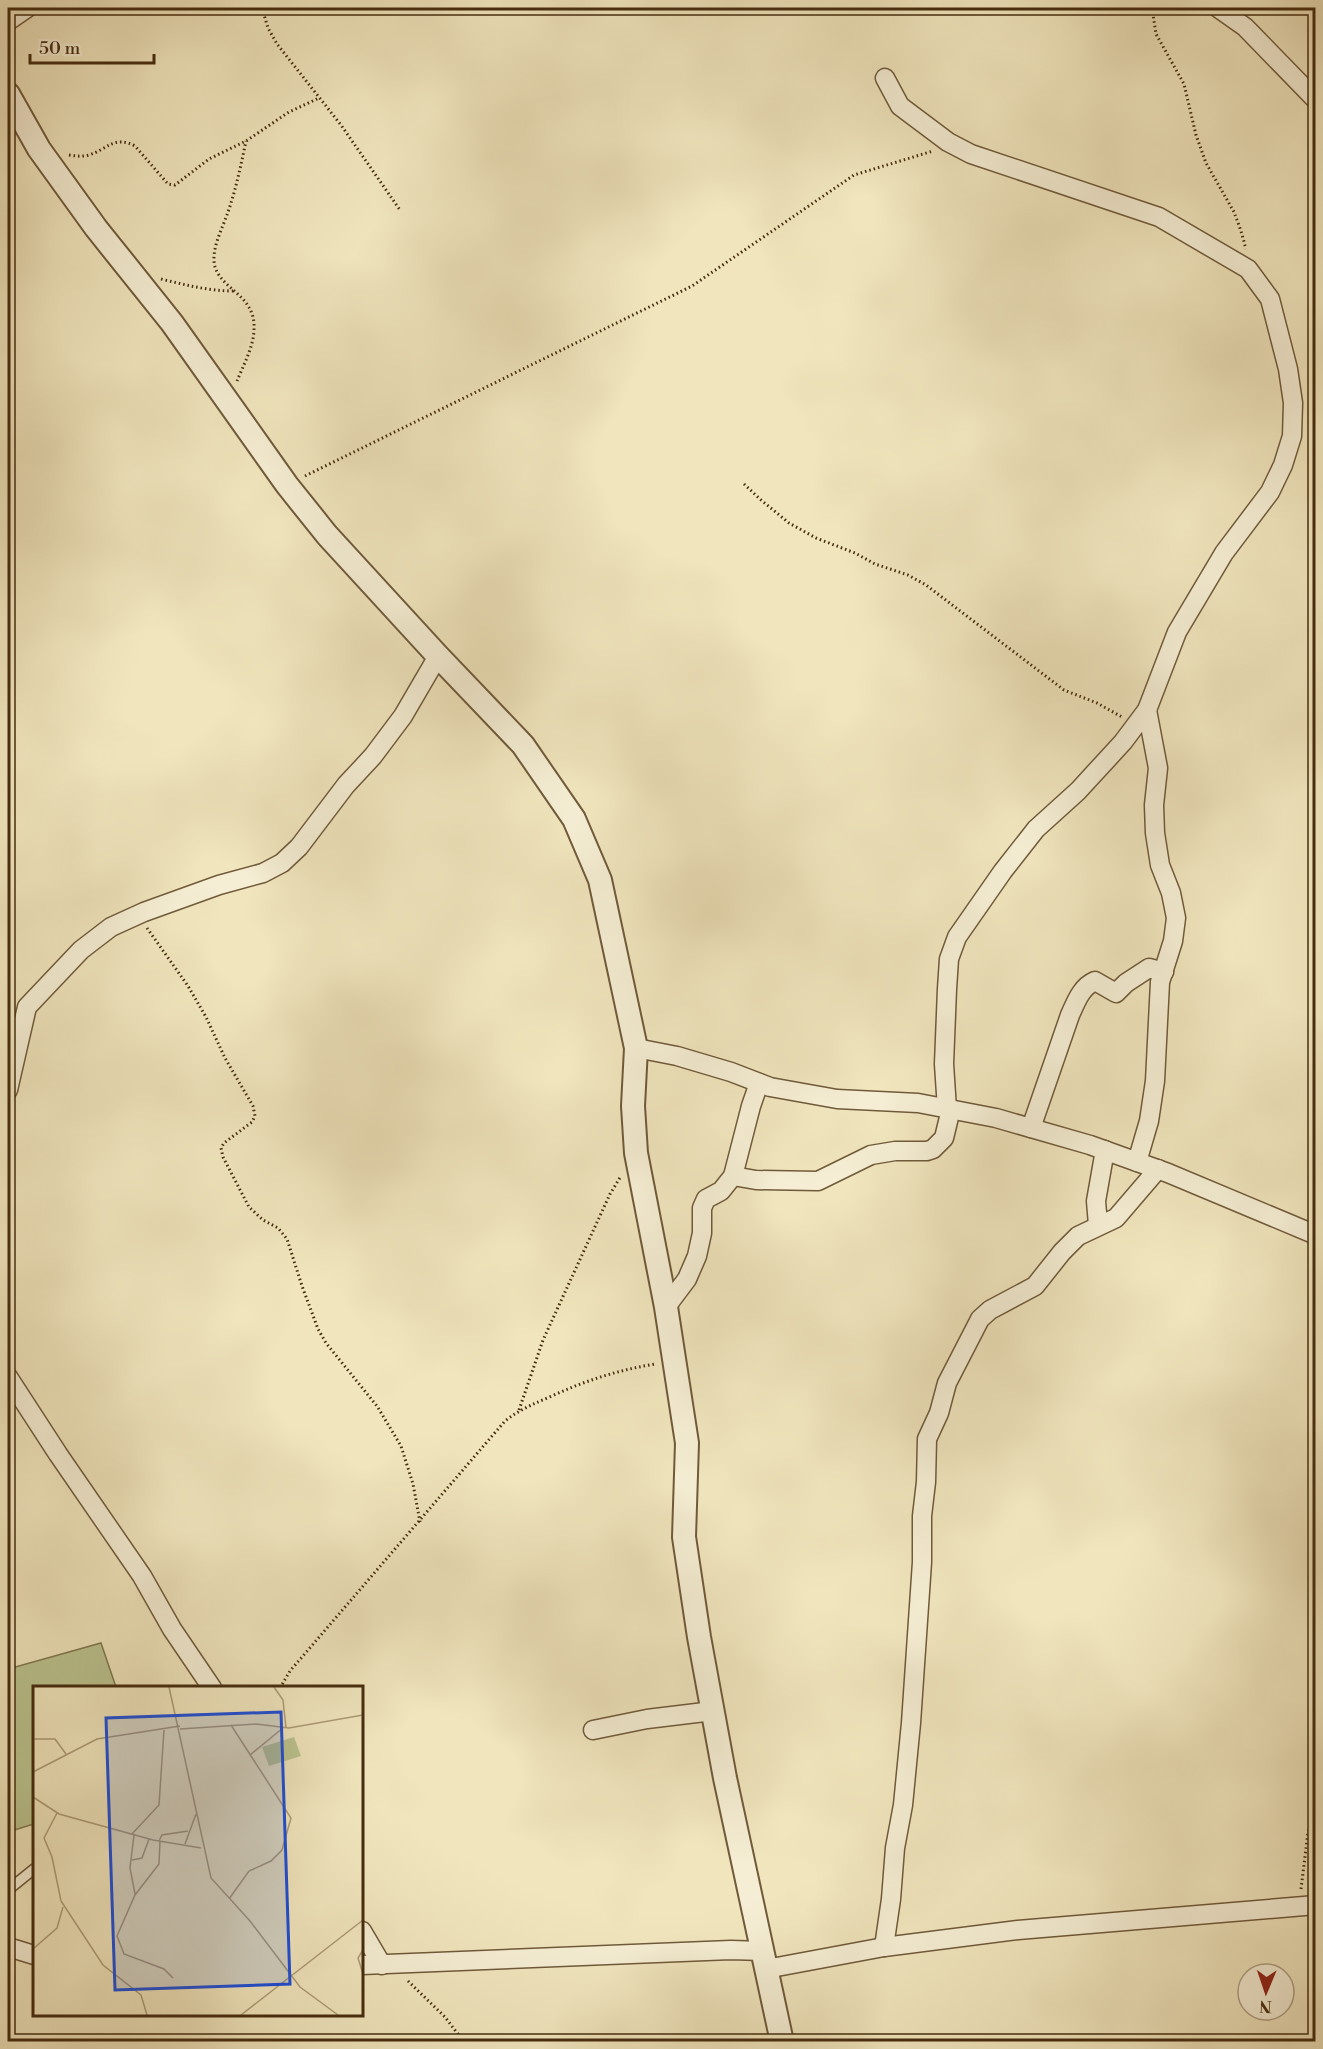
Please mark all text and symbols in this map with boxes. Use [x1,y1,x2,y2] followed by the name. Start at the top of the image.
[30,27,154,65] scale bar
[39,37,81,60] text: 50 m
[33,1686,363,2016] inset map
[1236,1962,1296,2022] north arrow
[1258,1996,1272,2016] text: N

